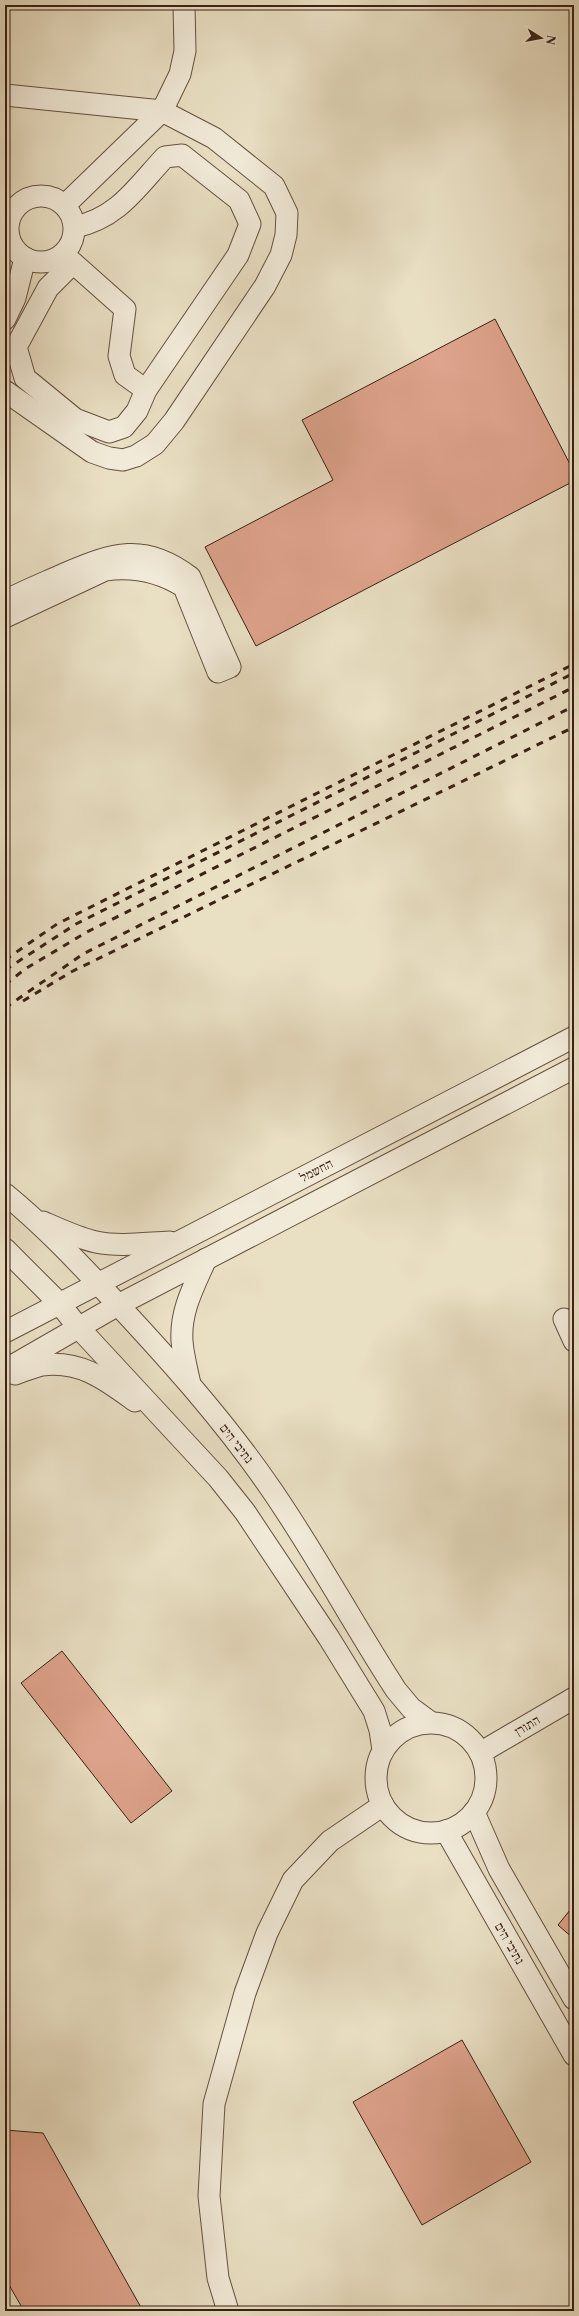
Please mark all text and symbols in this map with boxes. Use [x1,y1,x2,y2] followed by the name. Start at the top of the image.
[521,18,561,58] north arrow
[543,34,559,46] text: N
[297,1155,335,1185] street label: החשמל
[217,1420,257,1466] street label: נתיבי הים
[511,1711,543,1739] street label: התורן
[492,1919,528,1967] street label: נתיבי הים

